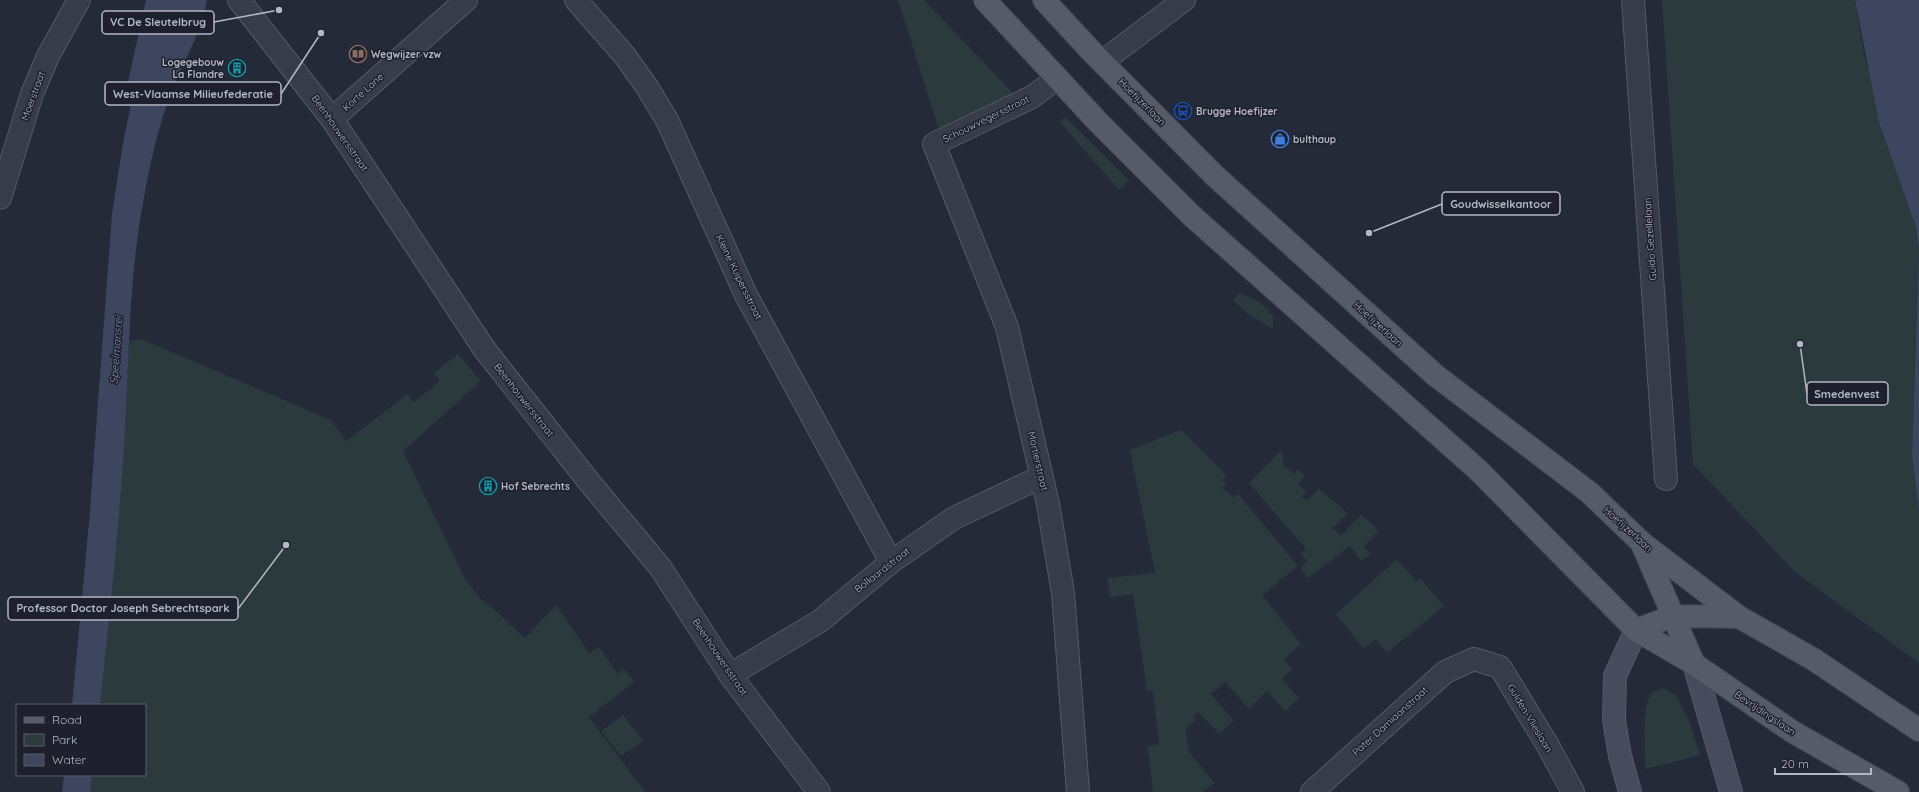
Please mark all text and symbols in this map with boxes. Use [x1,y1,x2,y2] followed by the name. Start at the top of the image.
[102,11,214,34] callout: VC De Sleutelbrug
[110,15,206,29] text: VC De Sleutelbrug
[348,44,368,64] library icon: Wegwijzer vzw
[371,48,442,61] place label: Wegwijzer vzw
[162,56,224,81] place label: Logegebouw La Flandre
[227,58,247,78] building icon: Logegebouw La Flandre
[18,69,48,122] street label: Moerstraat
[340,70,387,114] street label: Korte Lane
[1116,76,1168,128] street label: Hoefijzerlaan
[105,82,281,105] callout: West-Vlaamse Milieufederatie
[113,87,273,101] text: West-Vlaamse Milieufederatie
[309,92,372,174] street label: Beenhouwersstraat
[941,92,1032,146] street label: Schouwvegersstraat
[1173,101,1193,121] bus stop icon: Brugge Hoefijzer
[1196,105,1278,118] place label: Brugge Hoefijzer
[1270,129,1290,149] shop icon: bulthaup
[1293,133,1336,146] place label: bulthaup
[1442,192,1560,215] callout: Goudwisselkantoor
[1450,197,1552,211] text: Goudwisselkantoor
[1641,197,1659,281] street label: Guido Gezellelaan
[713,232,766,322] street label: Kleine Kuipersstraat
[1351,298,1405,350] street label: Hoefijzerlaan
[107,314,125,385] water label: Speelmansrei
[491,360,557,440] street label: Beenhouwersstraat
[1807,382,1888,405] callout: Smedenvest
[1814,387,1880,401] text: Smedenvest
[1025,430,1051,493] street label: Mortierstraat
[478,476,498,496] building icon: Hof Sebrechts
[501,480,570,493] place label: Hof Sebrechts
[1601,503,1655,555] street label: Hoefijzerlaan
[852,544,913,596] street label: Bollaardstraat
[8,597,238,620] callout: Professor Doctor Joseph Sebrechtspark
[16,601,230,615] text: Professor Doctor Joseph Sebrechtspark
[689,616,751,698] street label: Beenhouwersstraat
[1504,681,1556,755] street label: Gulden-Vlieslaan
[1349,683,1431,758] street label: Pater Damiaanstraat
[1732,688,1798,738] street label: Bevrijdingslaan
[16,704,146,776] legend
[52,712,82,727] text: Road
[52,732,77,747] text: Park
[1775,750,1871,776] scale bar
[52,752,87,767] text: Water
[1781,756,1809,771] text: 20 m

